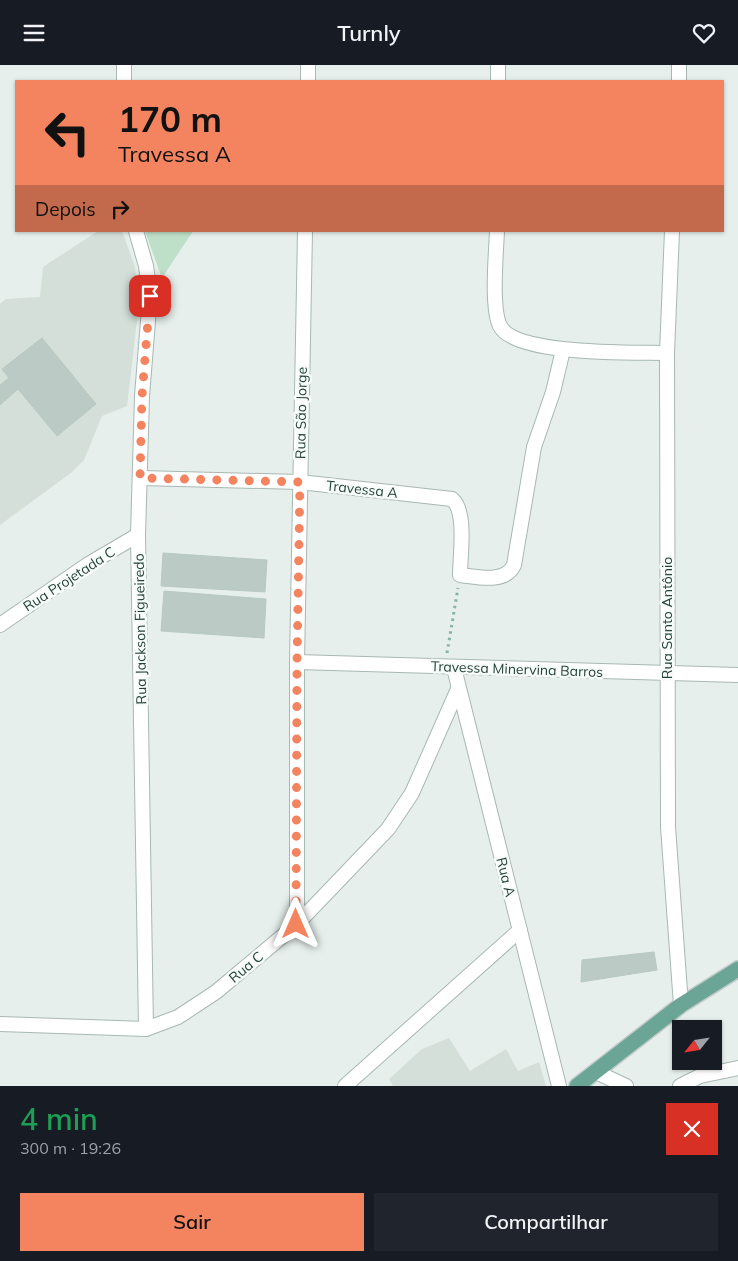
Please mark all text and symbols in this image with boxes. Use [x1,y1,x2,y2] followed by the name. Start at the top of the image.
[20,19,48,47] icon: menu
[337,19,401,47] text: Turnly
[690,19,718,47] icon: heart
[118,97,222,141] text: 170 m
[35,100,100,165] icon: left
[118,140,231,168] text: Travessa A
[106,195,134,223] icon: right
[35,197,96,221] text: Depois
[129,275,171,317] pin
[136,282,164,310] icon: arrive
[291,367,311,459] street label: Rua São Jorge
[325,476,399,502] street label: Travessa A
[20,543,118,615] street label: Rua Projetada C
[130,553,150,705] street label: Rua Jackson Figueiredo
[658,557,676,679] street label: Rua Santo Antônio
[431,657,603,681] street label: Travessa Minervina Barros
[492,855,520,899] street label: Rua A
[269,897,321,949] position arrow
[225,947,267,987] street label: Rua C
[672,1020,722,1070] north arrow
[672,1020,722,1070] map controls
[20,1100,98,1138] text: 4 min
[666,1103,718,1155] button: close
[20,1138,121,1158] text: 300 m · 19:26
[20,1193,364,1251] button: Sair
[374,1193,718,1251] button: Compartilhar

